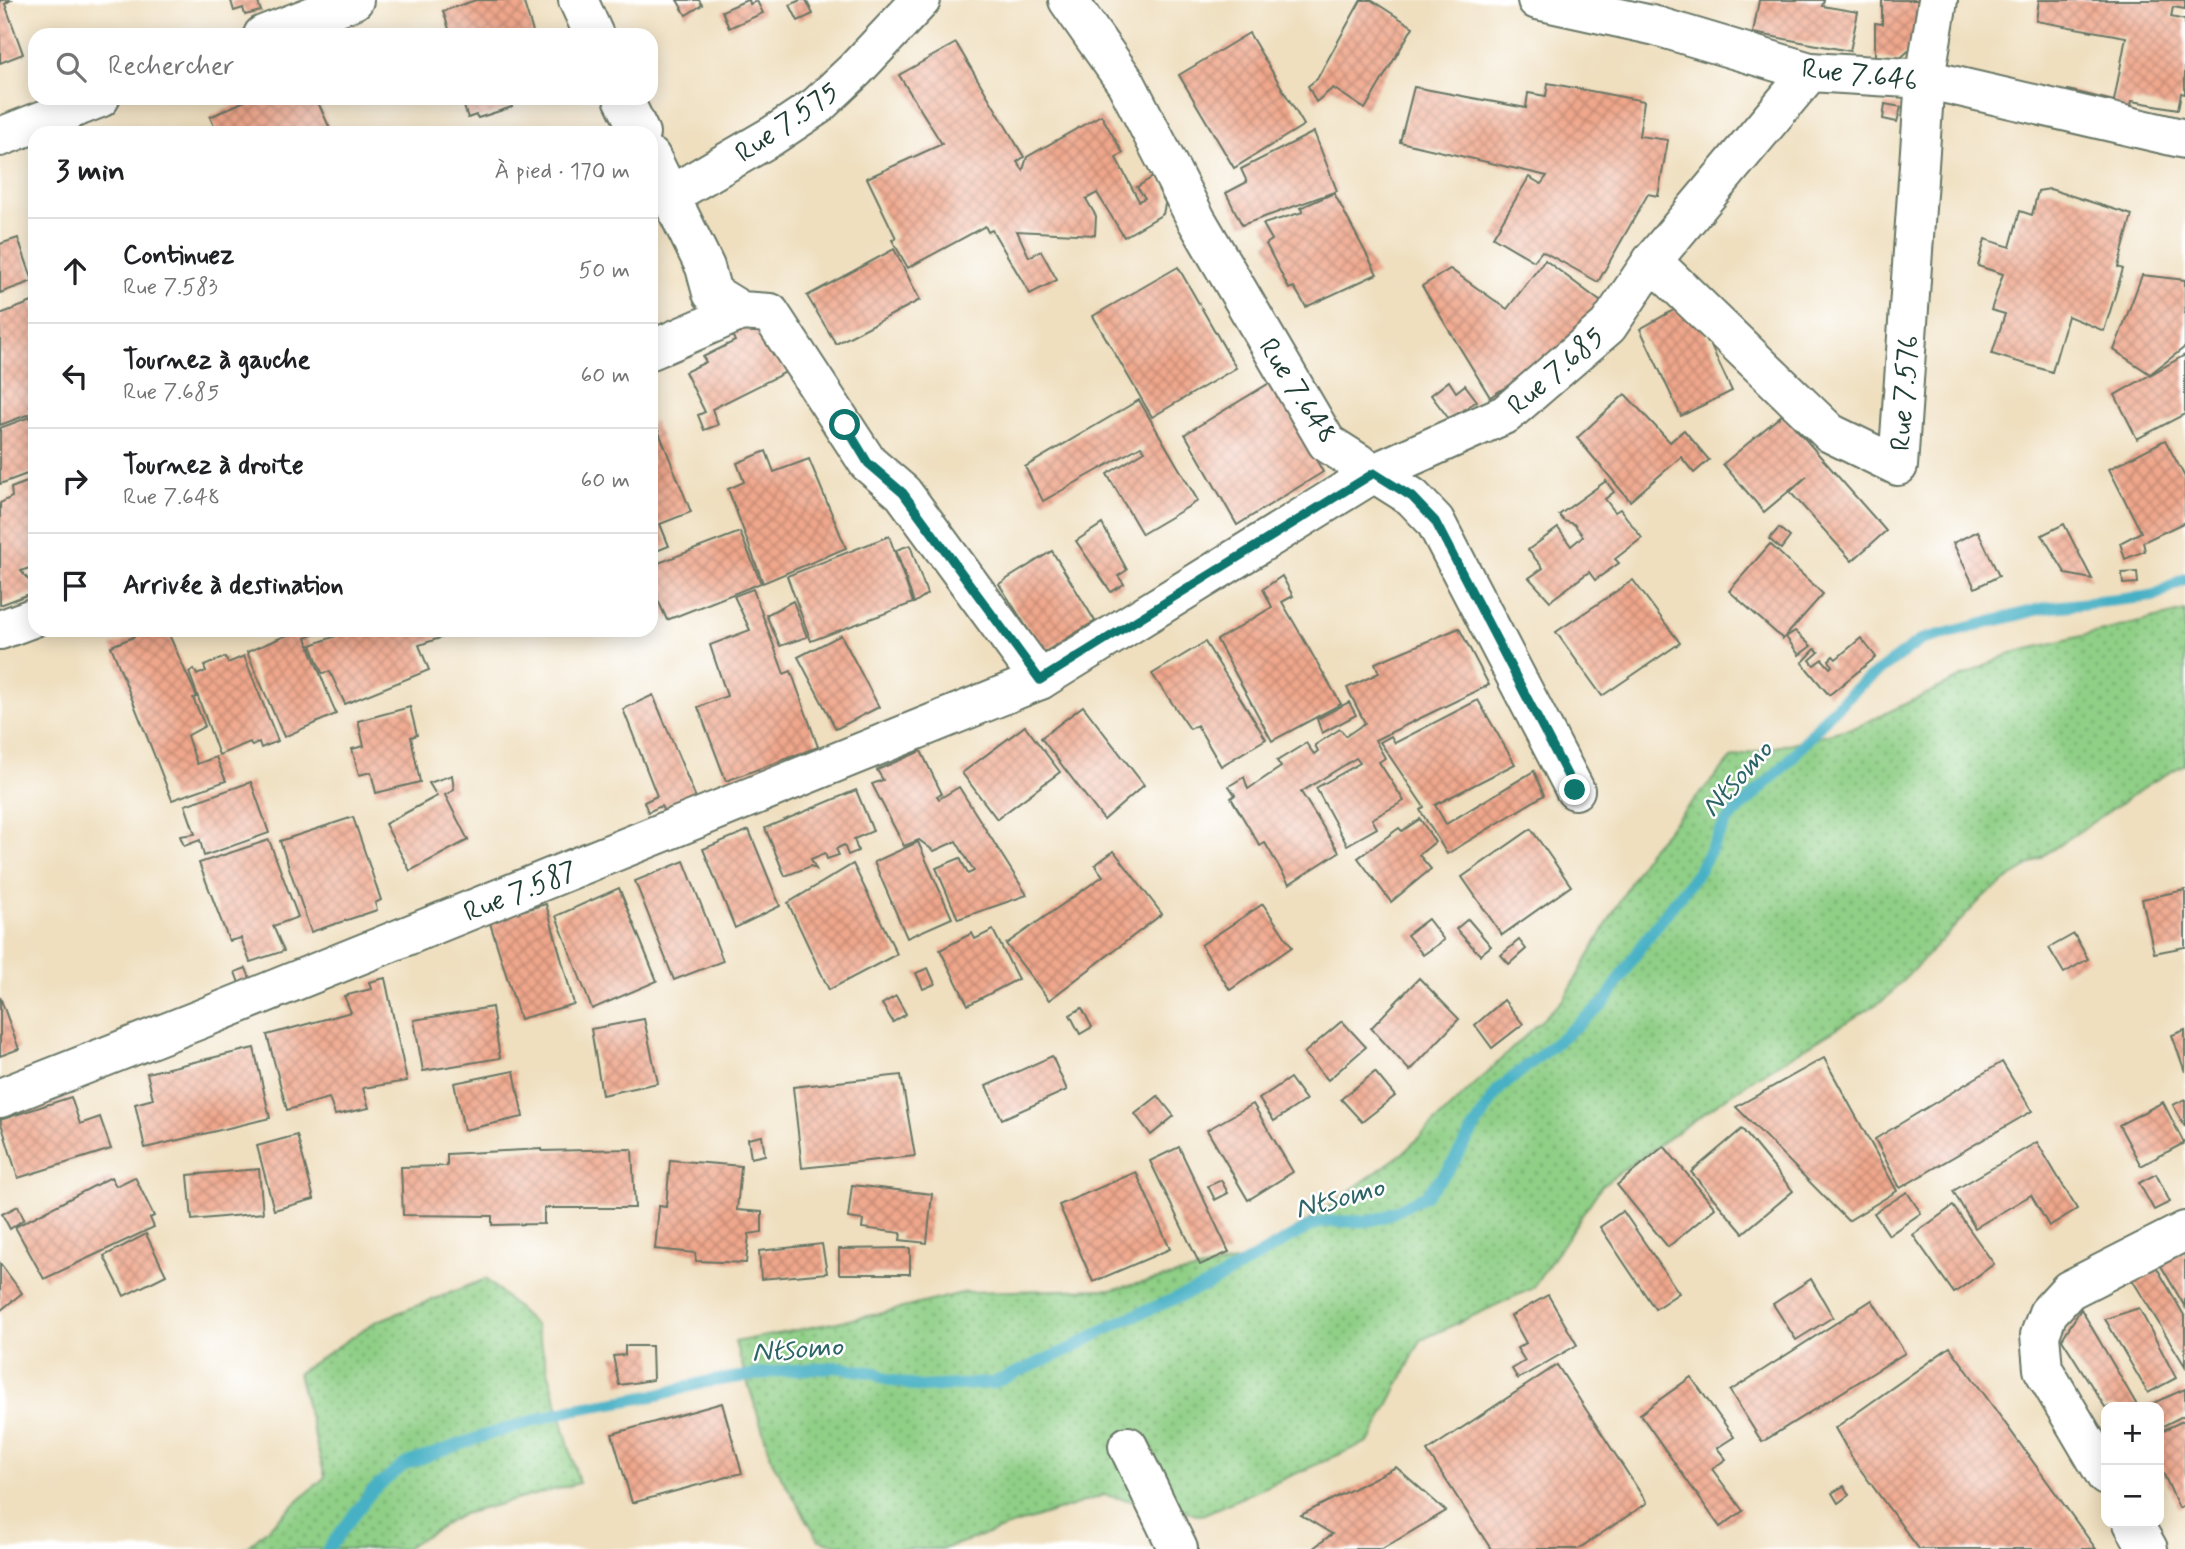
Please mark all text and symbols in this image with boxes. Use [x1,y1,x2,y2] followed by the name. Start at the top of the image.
[28,28,658,105] search box
[52,48,90,86] icon: search
[108,50,234,84] text: Rechercher
[1800,51,1920,100] street label: Rue 7.646
[728,74,847,172] street label: Rue 7.575
[56,152,125,191] text: 3 min
[494,157,630,187] text: À pied · 170 m
[123,239,234,273] text: Continuez
[56,252,94,290] icon: ahead
[579,256,630,286] text: 50 m
[123,273,218,303] text: Rue 7.583
[1500,319,1613,424] street label: Rue 7.685
[1249,332,1345,451] street label: Rue 7.648
[1883,334,1928,452] street label: Rue 7.576
[123,344,310,378] text: Tournez à gauche
[56,357,94,395] icon: left
[581,361,630,391] text: 60 m
[123,378,219,408] text: Rue 7.685
[829,409,860,440] route start
[123,449,304,483] text: Tournez à droite
[56,462,94,500] icon: right
[581,466,630,496] text: 60 m
[123,483,220,513] text: Rue 7.648
[56,567,94,605] icon: arrive
[123,569,344,603] text: Arrivée à destination
[1692,731,1783,826] water label: Ntsomo
[1559,774,1590,805] route end
[458,853,583,932] street label: Rue 7.587
[1290,1168,1389,1229] water label: Ntsomo
[750,1327,845,1372] water label: Ntsomo
[2101,1402,2164,1528] map controls
[2101,1402,2164,1465] button: +
[2101,1465,2164,1528] button: −

